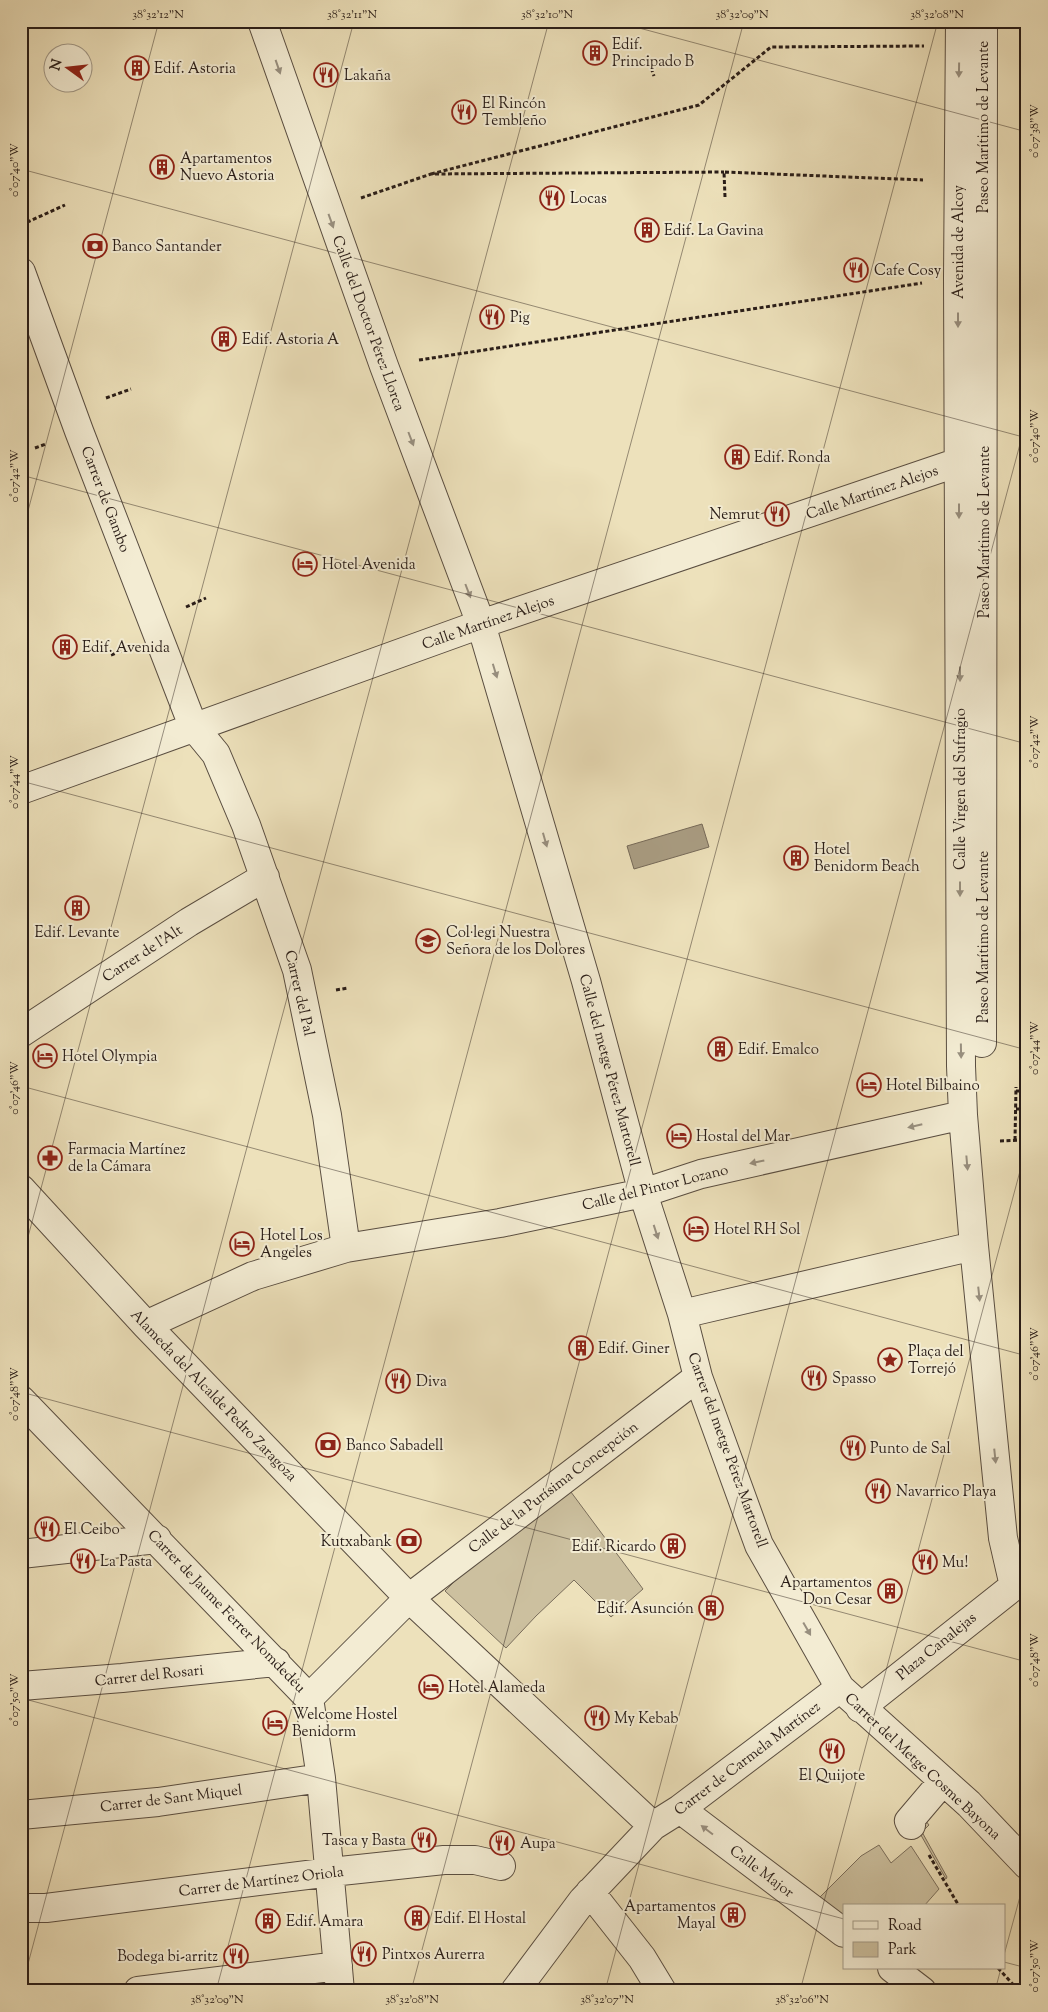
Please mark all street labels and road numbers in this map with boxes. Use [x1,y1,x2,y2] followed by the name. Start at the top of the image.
[974,41,995,213] street label: Paseo Marítimo de Levante
[949,184,970,299] street label: Avenida de Alcoy
[326,233,409,414] street label: Calle del Doctor Pérez Llorca
[75,443,134,556] street label: Carrer de Gambo
[975,446,996,618] street label: Paseo Marítimo de Levante
[804,461,942,526] street label: Calle Martínez Alejos
[420,591,558,656] street label: Calle Martínez Alejos
[951,708,972,870] street label: Calle Virgen del Sufragio
[974,851,995,1023] street label: Paseo Marítimo de Levante
[99,920,187,988] street label: Carrer de l'Alt
[278,948,319,1038] street label: Carrer del Pal
[573,972,644,1169] street label: Calle del metge Pérez Martorell
[580,1160,731,1217] street label: Calle del Pintor Lozano
[125,1305,301,1487] street label: Alameda del Alcalde Pedro Zaragoza
[681,1350,772,1551] street label: Carrer del metge Pérez Martorell
[465,1417,643,1559] street label: Calle de la Purísima Concepción
[142,1526,310,1699] street label: Carrer de Jaume Ferrer Nomdedéu
[892,1608,982,1686] street label: Plaza Canalejas
[94,1660,205,1693] street label: Carrer del Rosari
[839,1689,1005,1845] street label: Carrer del Metge Cosme Bayona
[670,1697,826,1821] street label: Carrer de Carmela Martínez
[99,1780,243,1819] street label: Carrer de Sant Miquel
[725,1841,798,1904] street label: Calle Major
[177,1862,345,1903] street label: Carrer de Martínez Oriola

